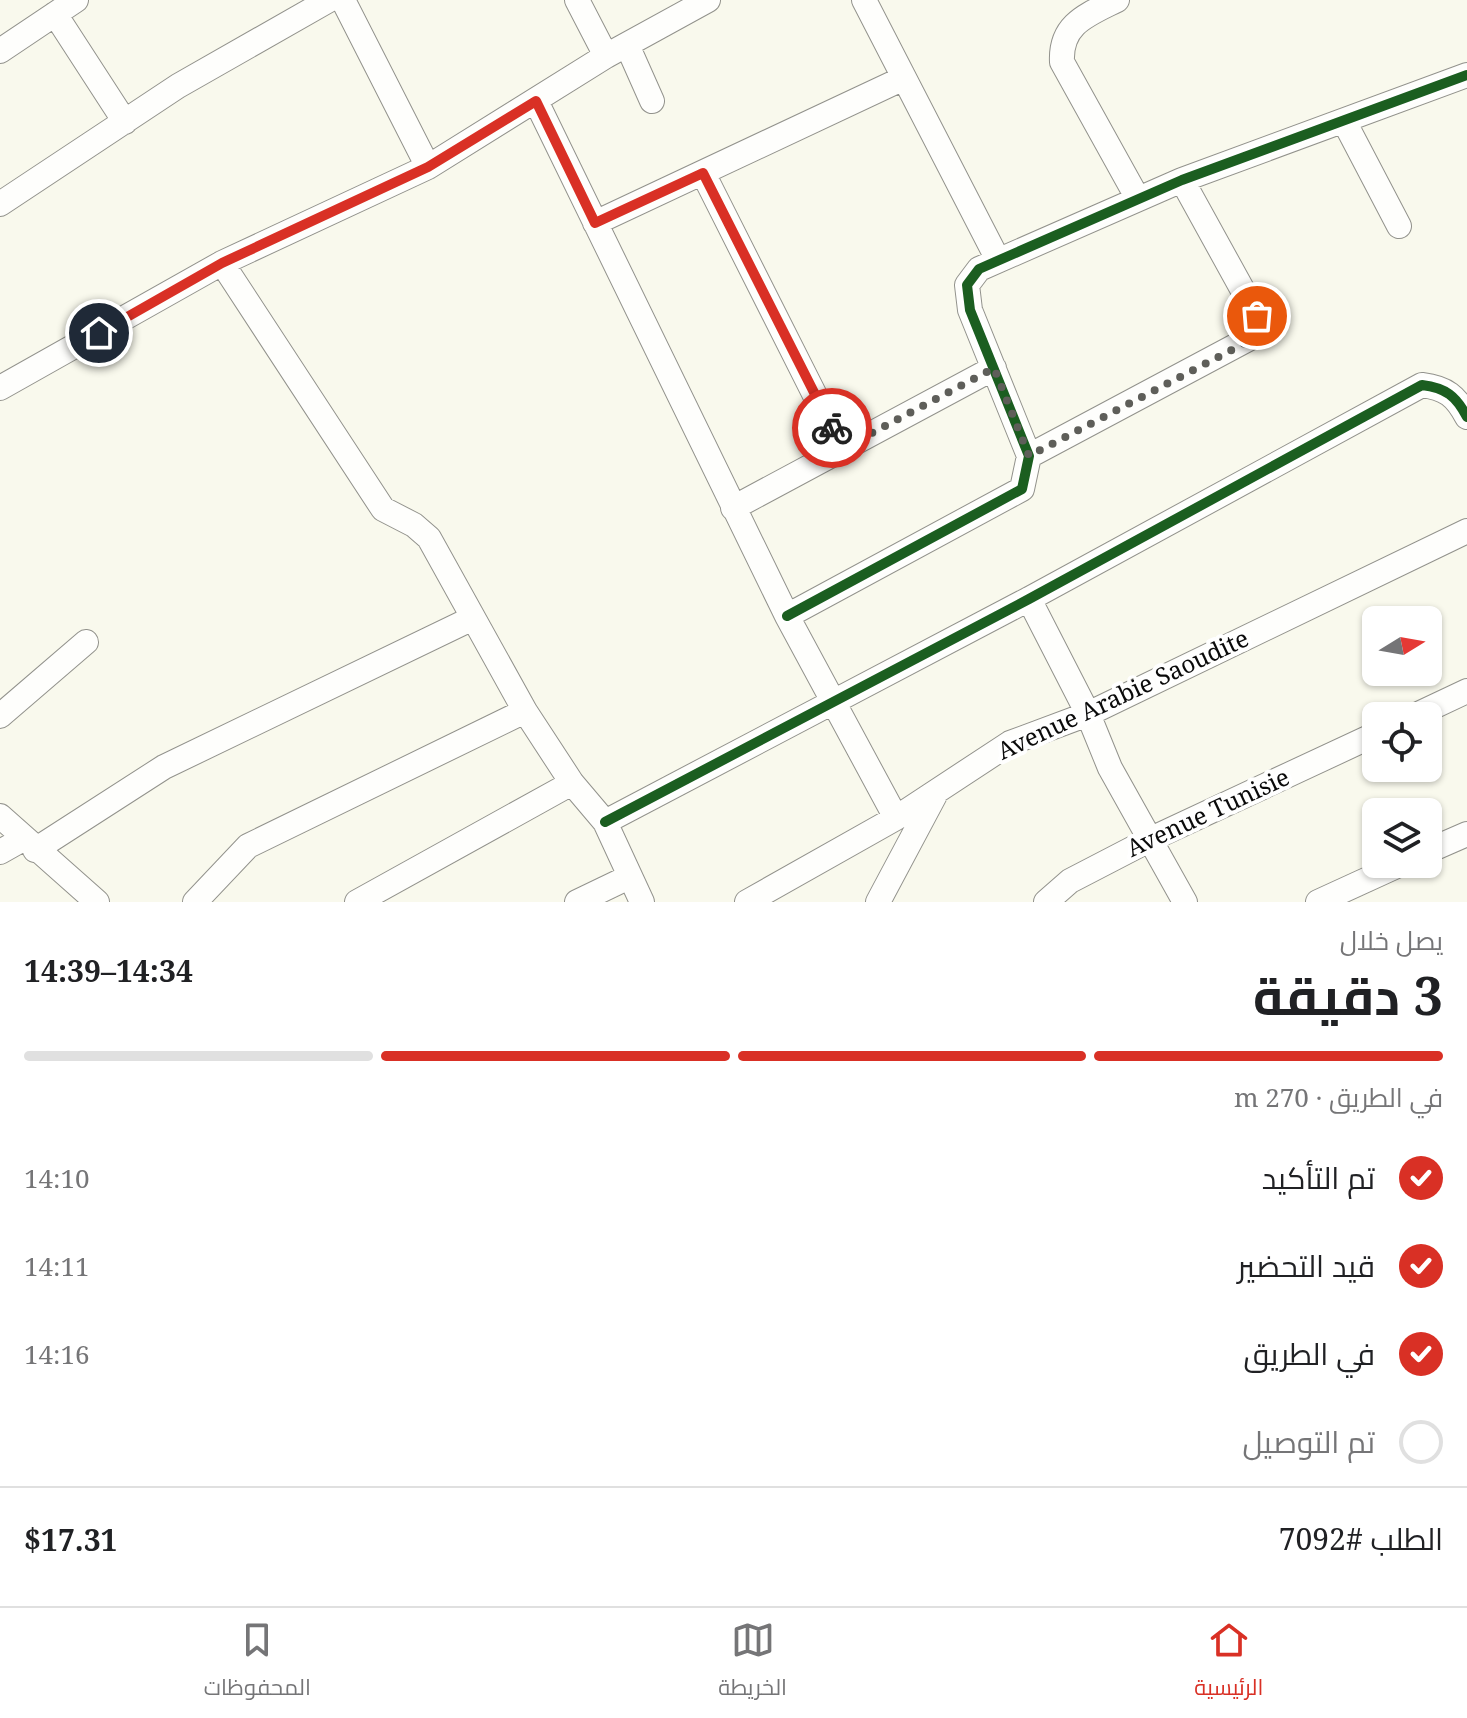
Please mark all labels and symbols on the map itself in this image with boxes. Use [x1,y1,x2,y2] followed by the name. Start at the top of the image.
[1223,282,1291,350] pin
[65,299,133,367] pin
[792,388,872,468] courier
[1362,606,1442,686] north arrow
[991,621,1254,767] street label: Avenue Arabie Saoudite
[1120,759,1294,864] street label: Avenue Tunisie

